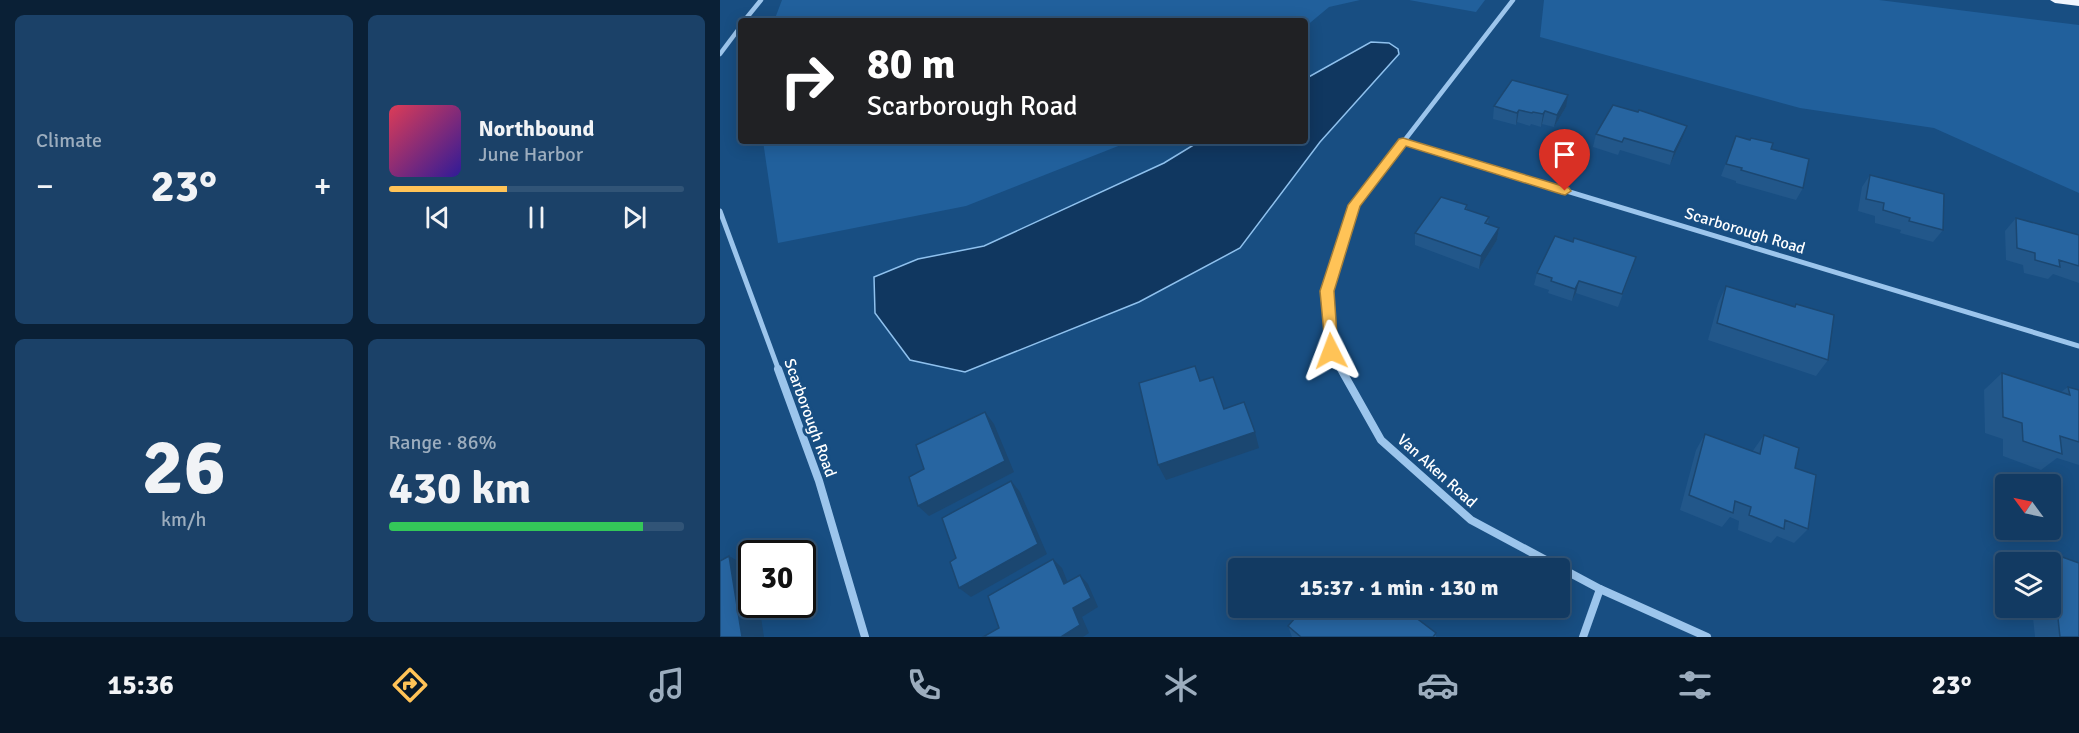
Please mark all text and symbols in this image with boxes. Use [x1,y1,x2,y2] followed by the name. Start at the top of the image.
[867,39,956,90] text: 80 m
[768,42,846,120] icon: right
[867,90,1078,123] text: Scarborough Road
[479,115,594,142] text: Northbound
[36,128,102,153] text: Climate
[1539,129,1590,191] pin
[1548,138,1581,171] icon: arrive
[479,142,583,167] text: June Harbor
[150,159,217,214] text: 23°
[36,166,54,207] text: −
[314,166,331,207] text: +
[421,201,454,234] icon: previous
[520,201,553,234] icon: pause
[618,201,651,234] icon: next
[1682,203,1808,259] street label: Scarborough Road
[1299,319,1363,383] position arrow
[779,356,841,480] street label: Scarborough Road
[142,420,226,516] text: 26
[389,430,497,455] text: Range · 86%
[1393,430,1481,512] street label: Van Aken Road
[389,461,531,516] text: 430 km
[1995,474,2061,540] north arrow
[1995,474,2061,618] map controls
[161,507,206,532] text: km/h
[738,540,816,618] speed limit sign: 30
[1995,552,2061,618] button: layers
[1299,574,1499,601] text: 15:37 · 1 min · 130 m
[389,664,431,706] icon: directions
[646,664,688,706] icon: music
[903,664,945,706] icon: phone
[1160,664,1202,706] icon: climate
[1417,664,1459,706] icon: car
[1674,664,1716,706] icon: filters
[108,669,174,702] text: 15:36
[1931,669,1971,702] text: 23°

